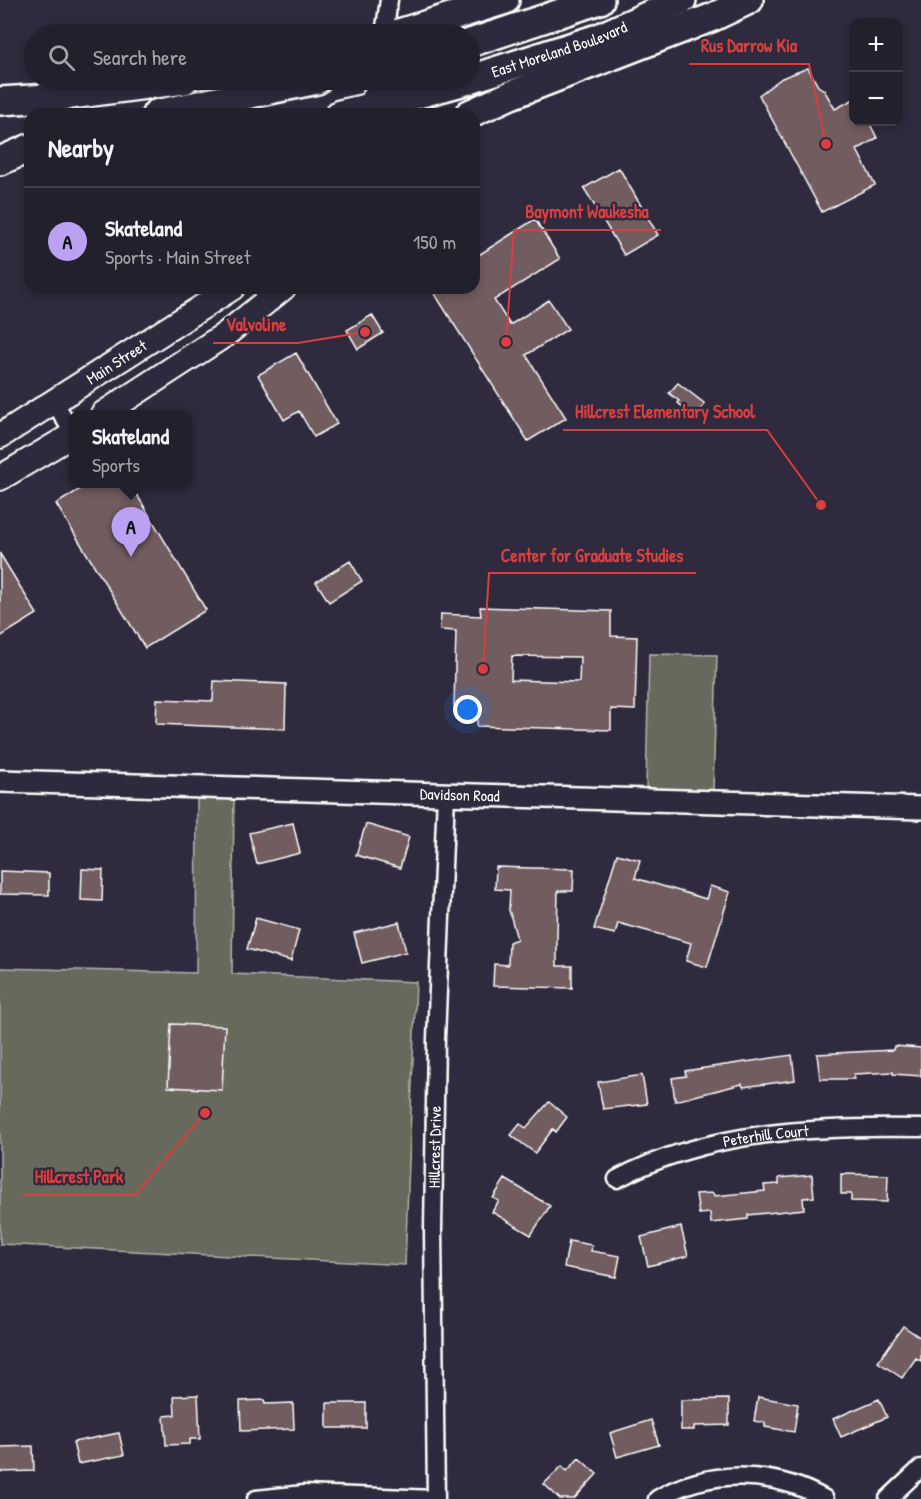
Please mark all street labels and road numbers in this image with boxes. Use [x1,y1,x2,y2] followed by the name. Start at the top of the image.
[489,15,630,82] street label: East Moreland Boulevard
[82,334,151,389] street label: Main Street
[420,782,500,807] street label: Davidson Road
[423,1105,446,1188] street label: Hillcrest Drive
[721,1119,810,1152] street label: Peterhill Court

